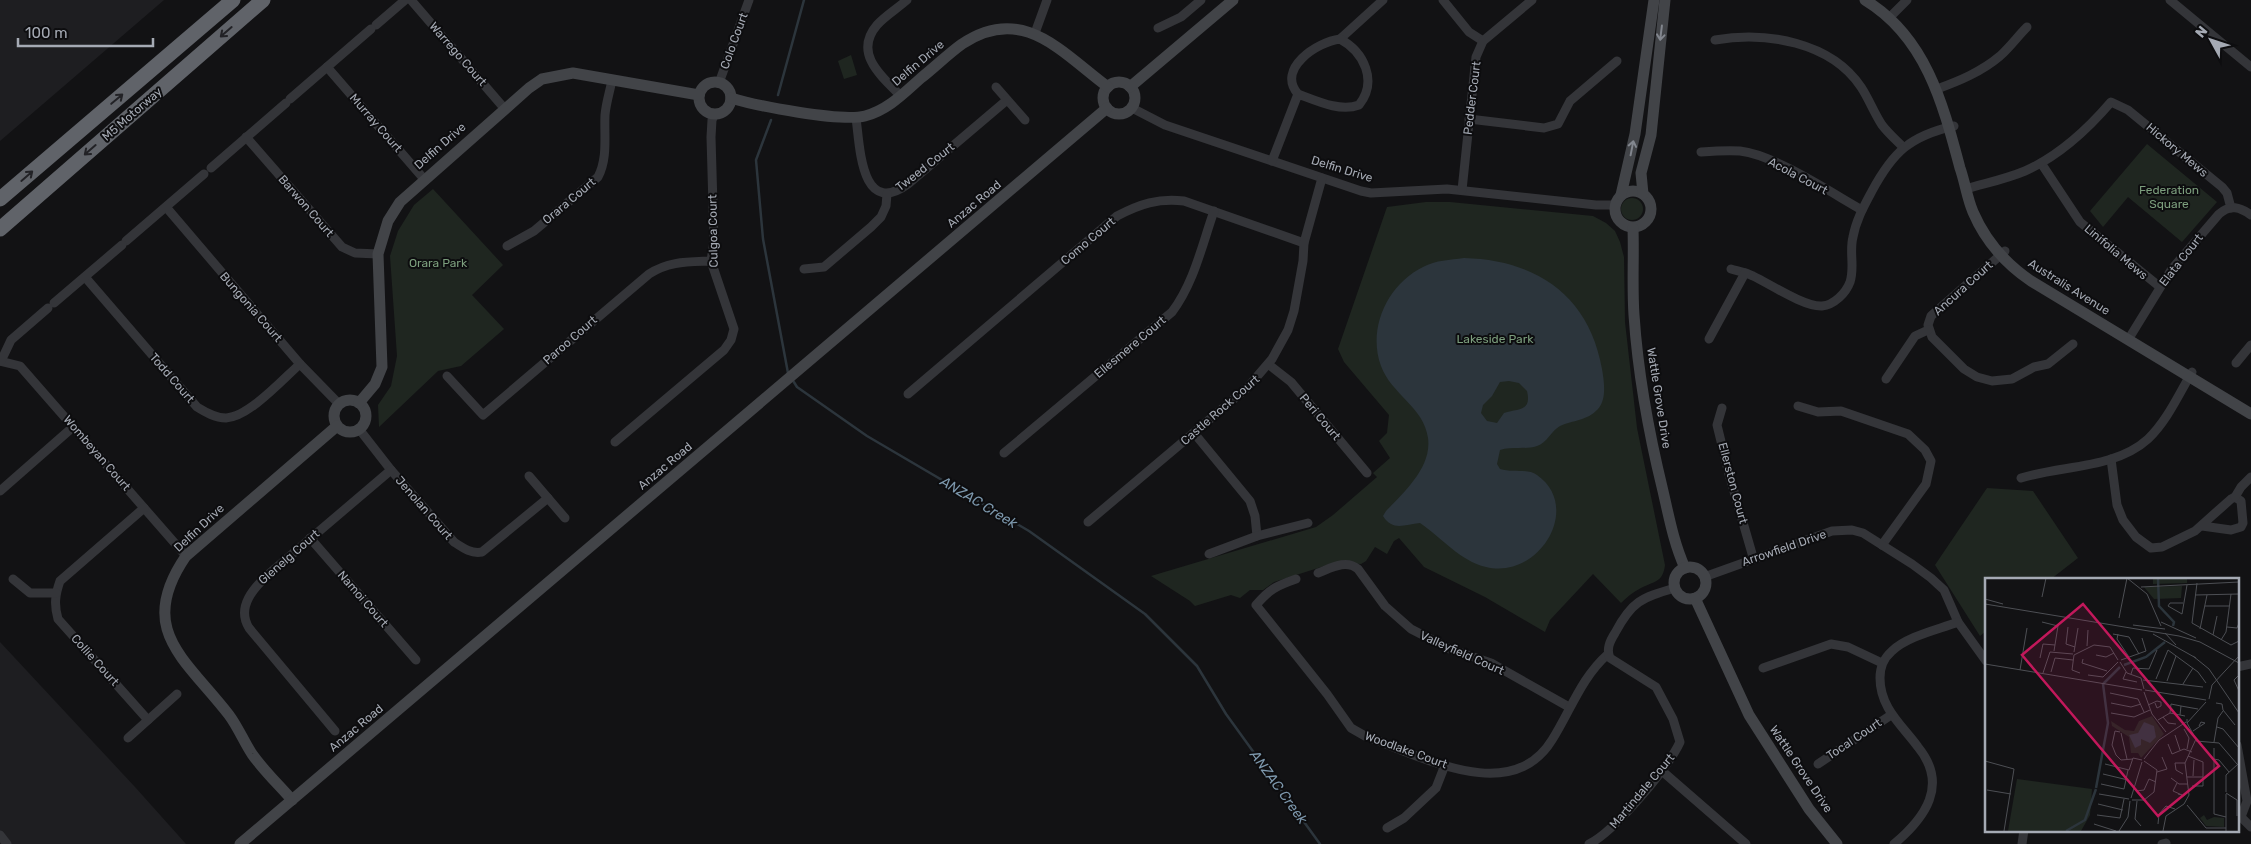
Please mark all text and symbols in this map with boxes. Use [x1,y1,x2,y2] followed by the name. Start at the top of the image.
[717,11,751,71] street label: Colo Court
[18,15,152,47] scale bar
[2186,15,2236,65] north arrow
[426,19,490,89] street label: Warrego Court
[2192,23,2211,41] text: N
[25,24,67,42] text: 100 m
[1656,25,1666,41] one-way arrow
[220,26,233,38] one-way arrow
[889,37,947,89] street label: Delfin Drive
[1461,60,1483,136] street label: Pedder Court
[99,84,165,144] street label: M5 Motorway
[347,91,405,155] street label: Murray Court
[111,93,124,104] one-way arrow
[411,120,469,172] street label: Delfin Drive
[2143,120,2211,180] street label: Hickory Mews
[893,140,957,194] street label: Tweed Court
[1628,141,1637,157] one-way arrow
[84,144,97,156] one-way arrow
[1310,153,1375,185] street label: Delfin Drive
[1766,154,1830,198] street label: Acola Court
[20,170,33,181] one-way arrow
[275,172,337,240] street label: Barwon Court
[540,175,598,227] street label: Orara Court
[944,177,1004,231] street label: Anzac Road
[2139,183,2199,211] park label: Federation Square
[705,194,721,268] street label: Culgoa Court
[1058,214,1118,268] street label: Como Court
[2082,221,2150,283] street label: Linifolia Mews
[2156,231,2206,289] street label: Elata Court
[409,256,468,270] park label: Orara Park
[2026,256,2113,318] street label: Australis Avenue
[1931,258,1996,318] street label: Ancura Court
[217,269,285,345] street label: Bungonia Court
[540,313,600,367] street label: Paroo Court
[1091,313,1169,381] street label: Ellesmere Court
[1457,332,1534,346] park label: Lakeside Park
[1644,346,1674,450] street label: Wattle Grove Drive
[147,350,198,406] street label: Todd Court
[1178,372,1262,448] street label: Castle Rock Court
[1297,391,1344,443] street label: Peri Court
[61,413,134,494] street label: Wombeyan Court
[635,439,695,493] street label: Anzac Road
[1715,441,1751,525] street label: Ellerston Court
[936,472,1021,532] water label: ANZAC Creek
[393,473,456,543] street label: Jenolan Court
[171,501,227,555] street label: Delfin Drive
[256,527,323,587] street label: Glenelg Court
[1740,527,1828,569] street label: Arrowfield Drive
[335,568,391,630] street label: Namoi Court
[1985,578,2238,832] inset map
[1418,628,1506,678] street label: Valleyfield Court
[68,631,122,689] street label: Collie Court
[326,701,386,755] street label: Anzac Road
[1824,715,1884,762] street label: Tocal Court
[1767,723,1836,815] street label: Wattle Grove Drive
[1363,729,1449,772] street label: Woodlake Court
[1246,746,1311,828] water label: ANZAC Creek
[1607,751,1678,831] street label: Martindale Court

